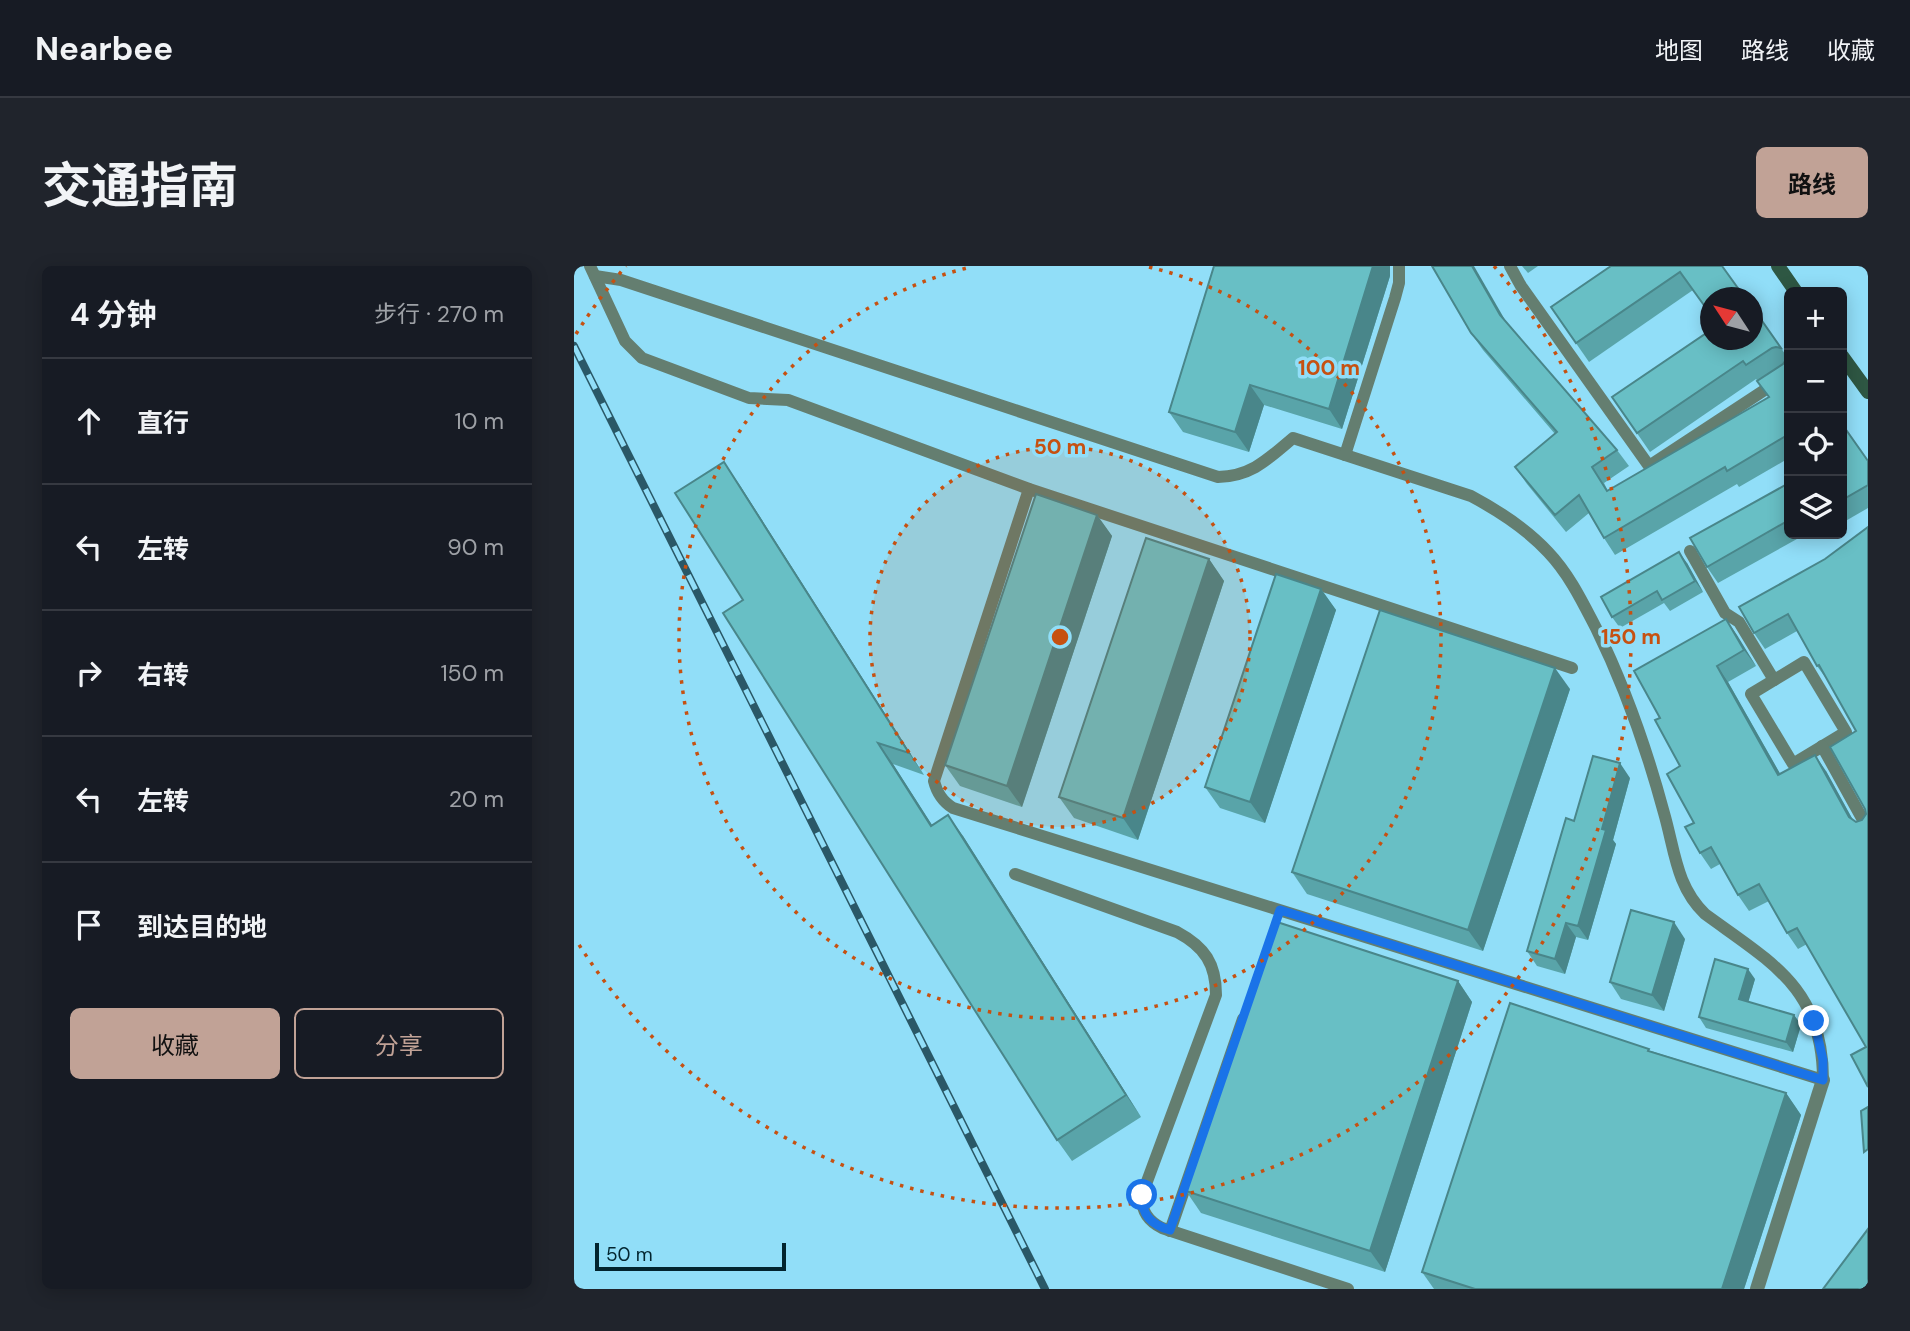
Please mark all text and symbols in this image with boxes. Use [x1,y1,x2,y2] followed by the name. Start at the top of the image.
[35,27,173,70] text: Nearbee
[1655,35,1703,66] text: 地图
[1741,35,1789,66] text: 路线
[1827,35,1875,66] text: 收藏
[1756,147,1868,218] button: 路线
[42,154,238,218] text: 交通指南
[1700,287,1763,350] north arrow
[1784,287,1847,539] map controls
[1784,287,1847,350] button: +
[70,295,157,334] text: 4 分钟
[374,299,504,329] text: 步行 · 270 m
[1784,350,1847,413] button: −
[1298,354,1360,382] text: 100 m
[70,402,108,440] icon: ahead
[137,406,189,440] text: 直行
[454,406,504,436] text: 10 m
[1784,413,1847,476] button: locate
[1034,433,1086,461] text: 50 m
[1784,476,1847,539] button: layers
[70,528,108,566] icon: left
[137,532,189,566] text: 左转
[447,532,504,562] text: 90 m
[1601,623,1661,651] text: 150 m
[1048,625,1072,649] centre of rings
[70,654,108,692] icon: right
[137,658,189,692] text: 右转
[440,658,504,688] text: 150 m
[70,780,108,818] icon: left
[137,784,189,818] text: 左转
[449,784,504,814] text: 20 m
[70,906,108,944] icon: arrive
[137,910,267,944] text: 到达目的地
[1798,1005,1829,1036] route end
[70,1008,280,1079] button: 收藏
[294,1008,504,1079] button: 分享
[1126,1179,1157,1210] route start
[595,1240,786,1272] scale bar
[606,1242,653,1267] text: 50 m

